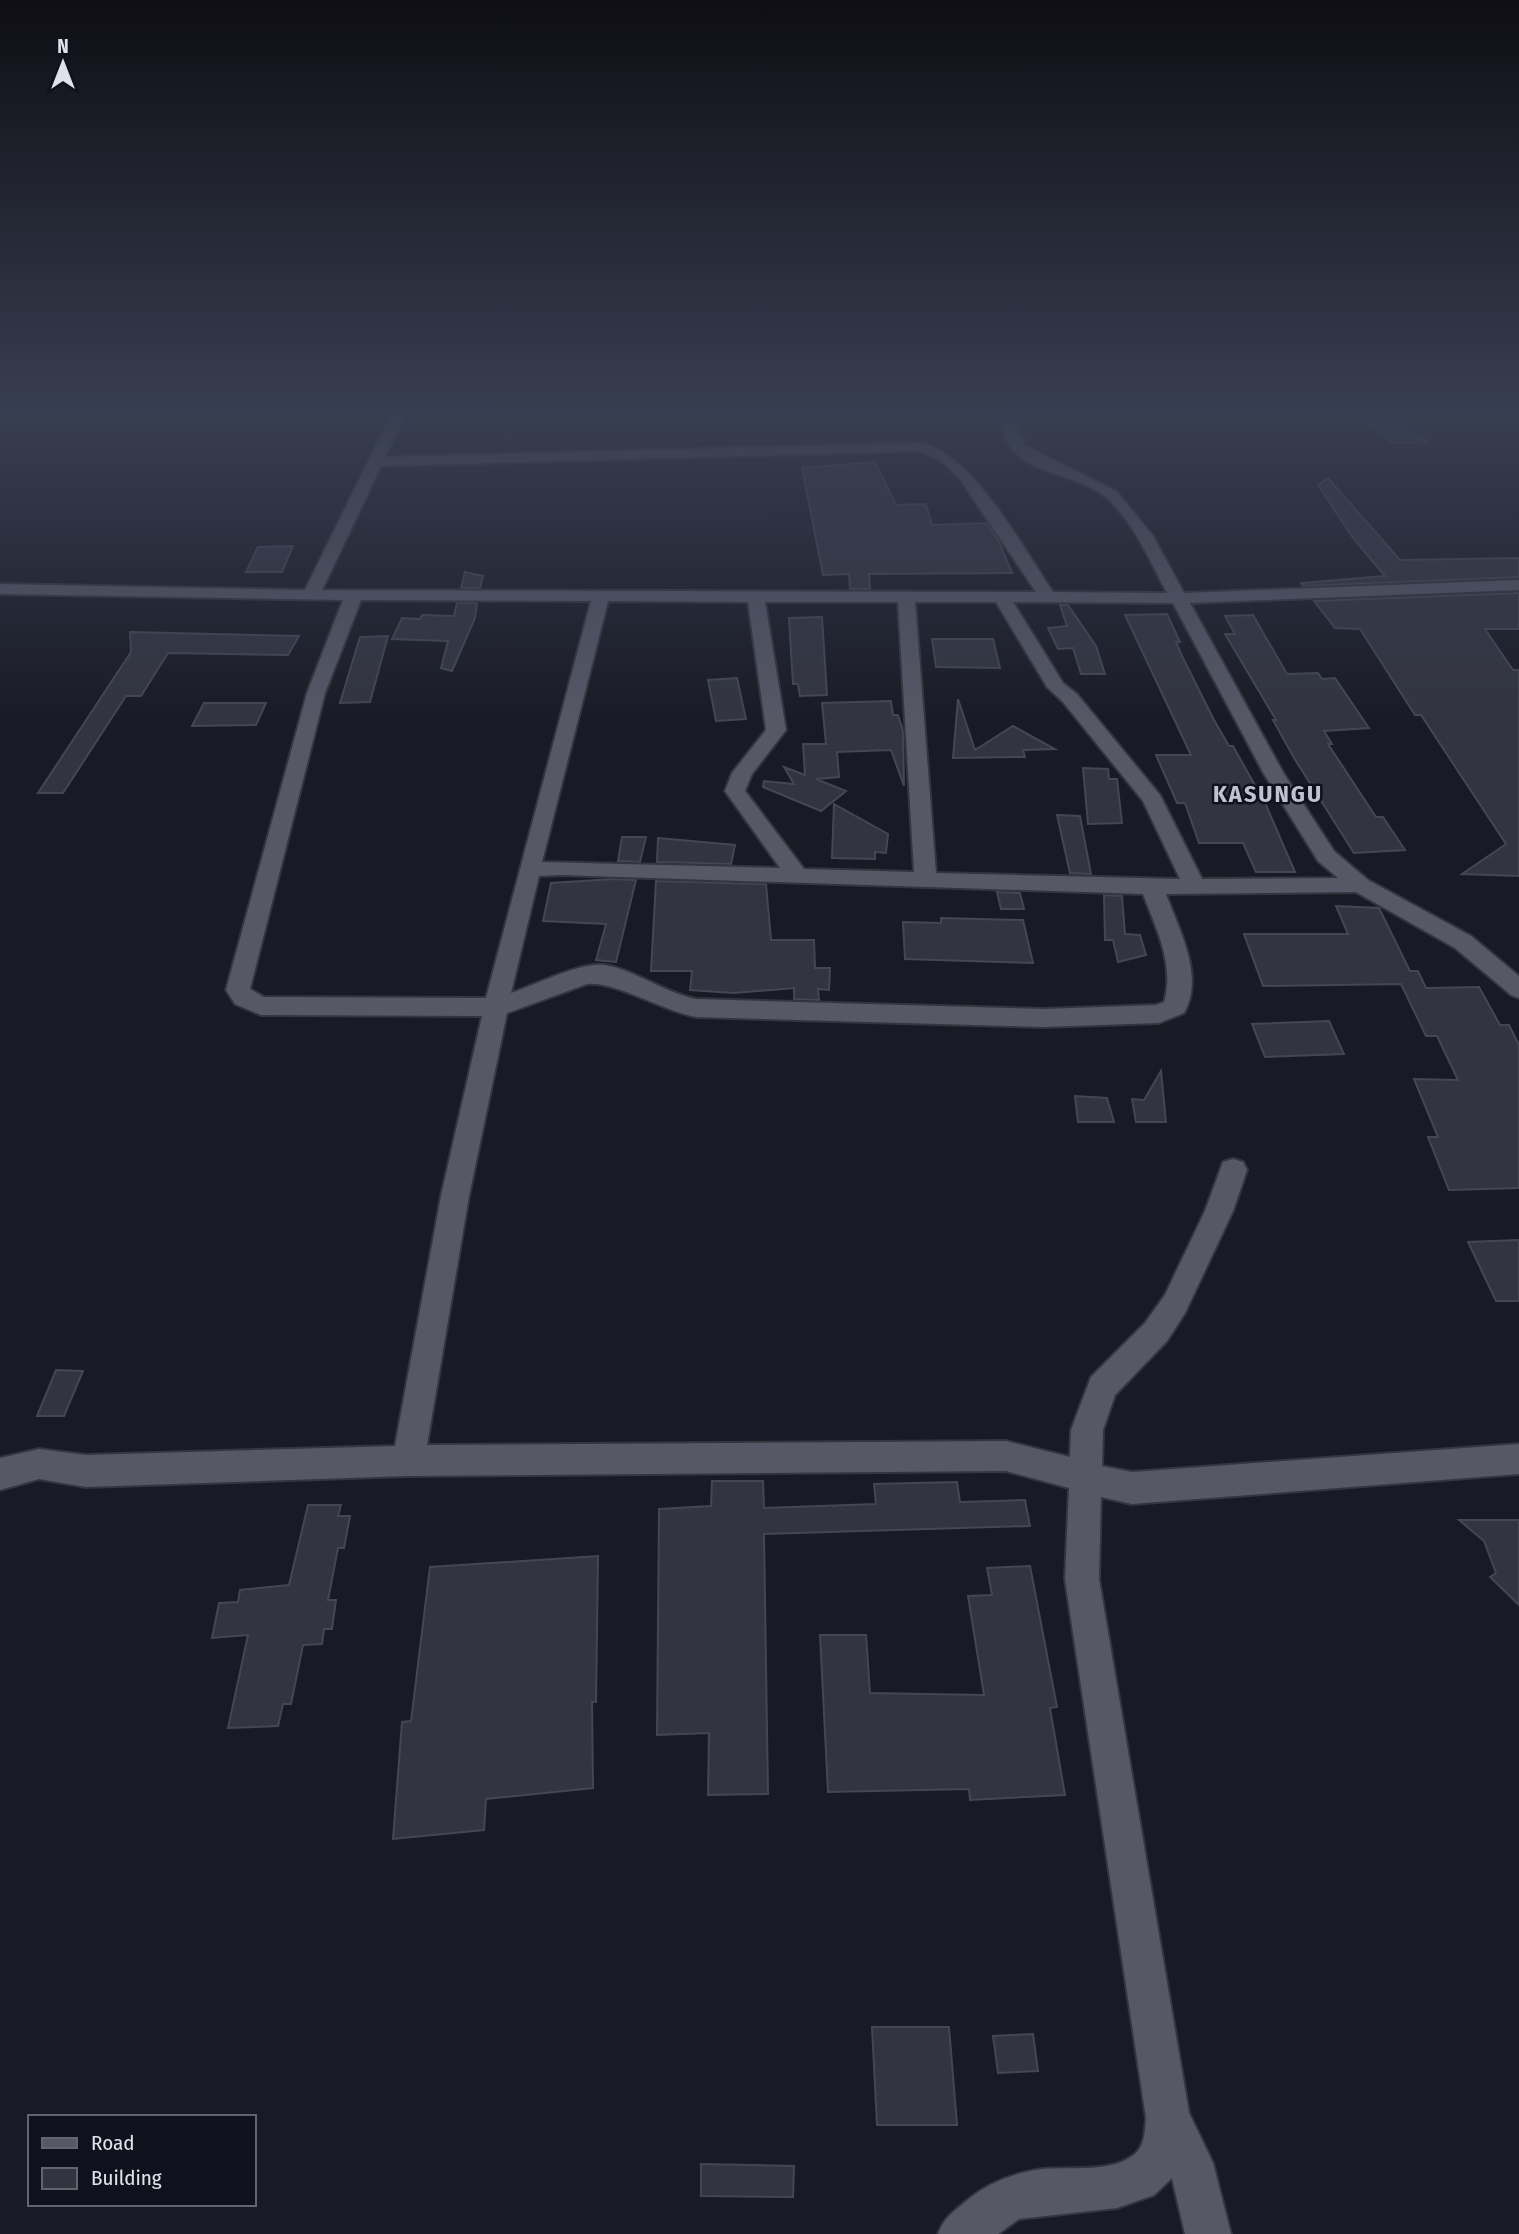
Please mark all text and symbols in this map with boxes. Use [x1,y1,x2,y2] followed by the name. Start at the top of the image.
[28,28,98,98] north arrow
[57,35,69,58] text: N
[1213,780,1323,808] district label: KASUNGU
[28,2115,256,2206] legend
[91,2130,135,2156] text: Road
[91,2165,162,2191] text: Building

